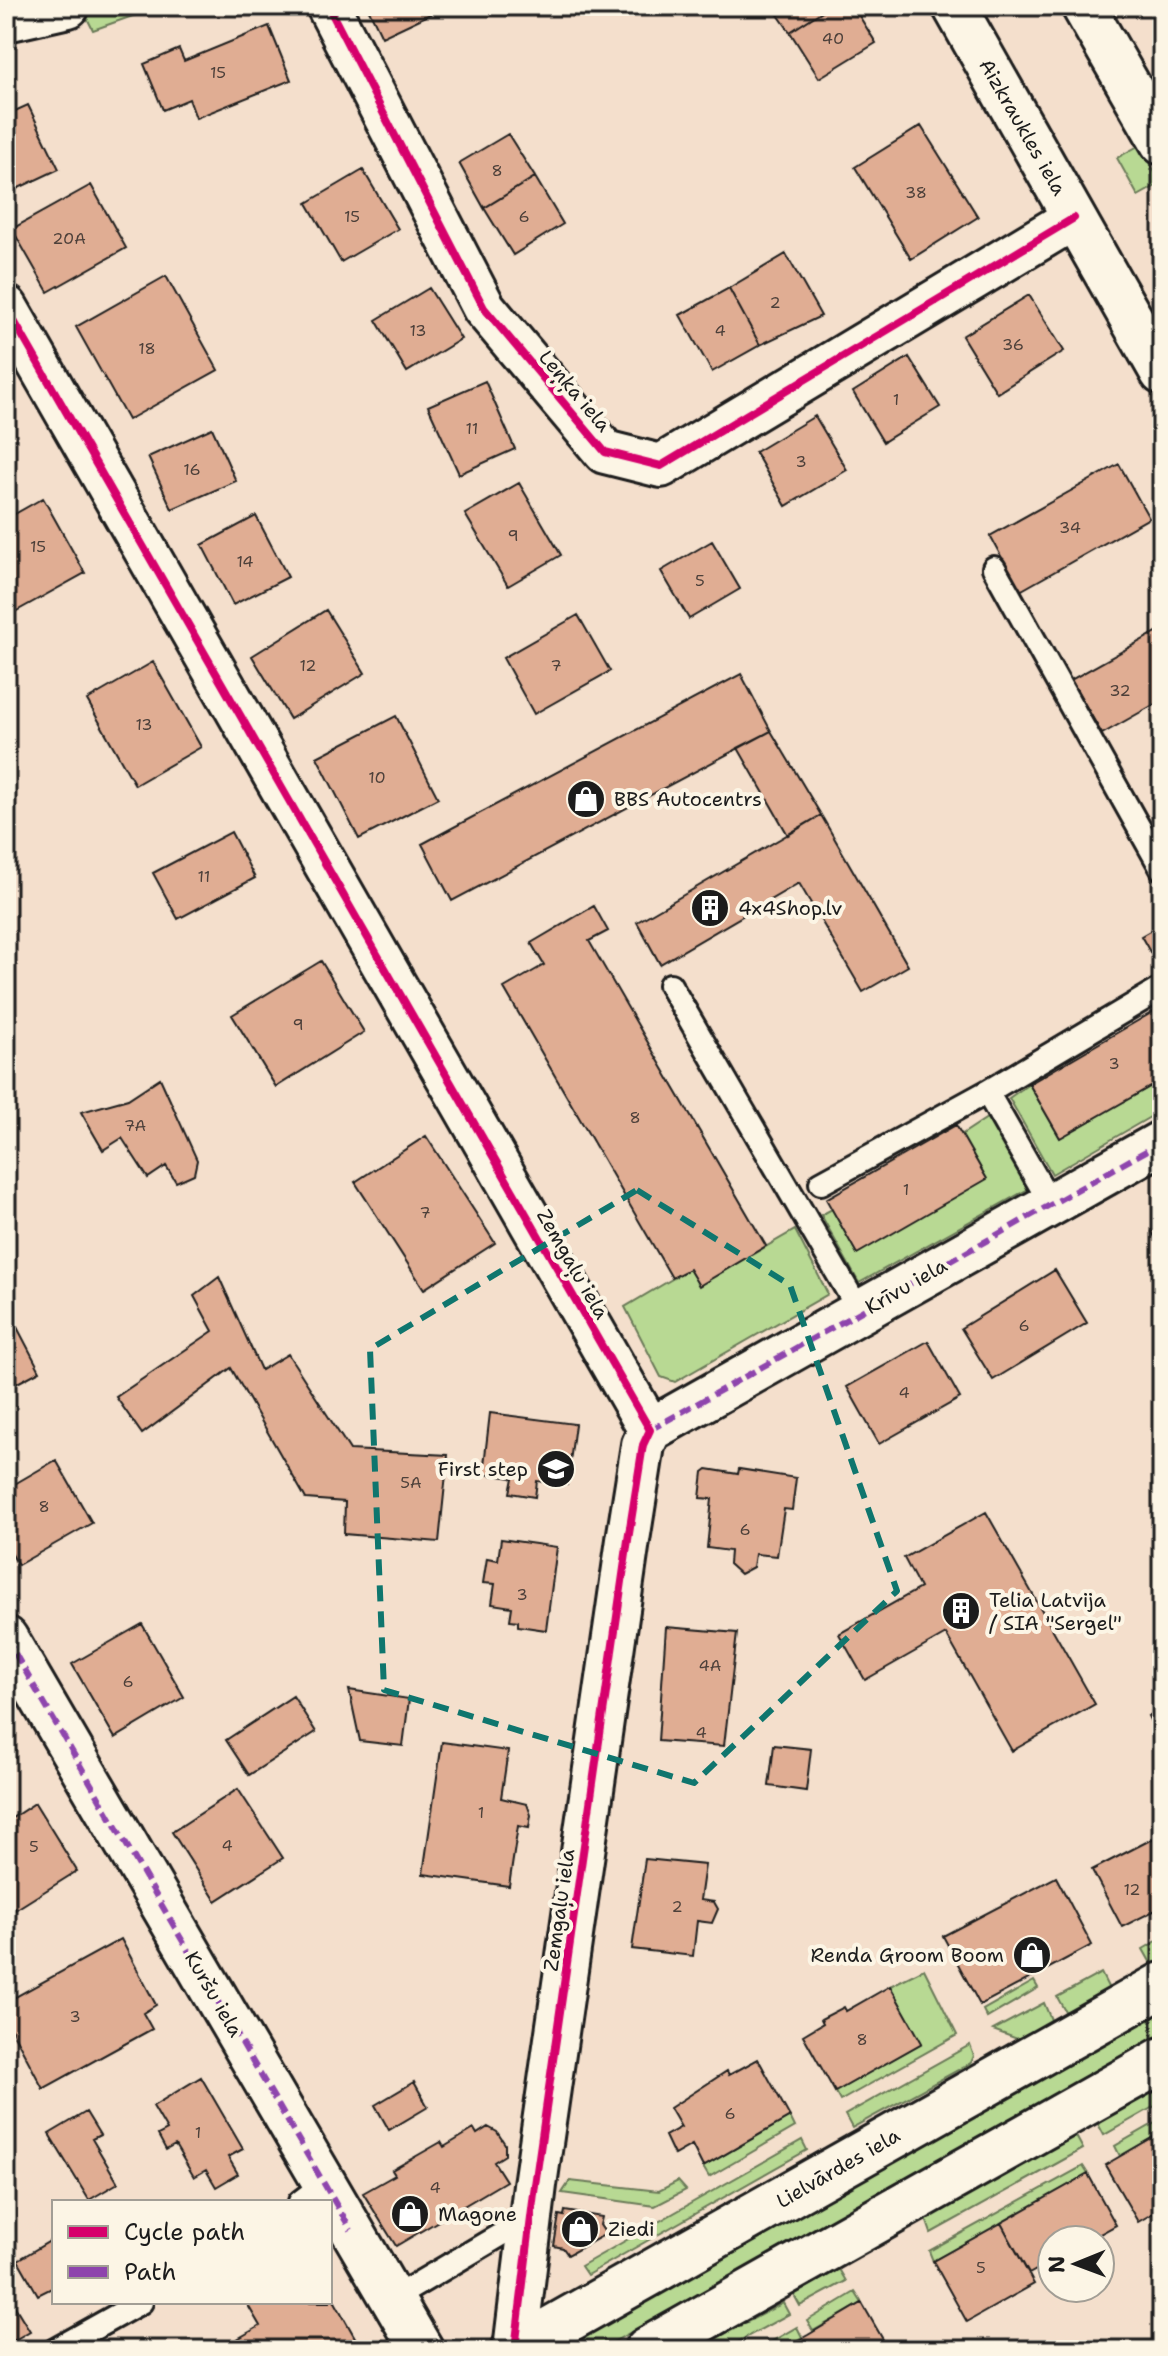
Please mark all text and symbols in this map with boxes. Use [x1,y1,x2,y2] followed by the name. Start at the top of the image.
[822,28,844,49] house number: 40
[973,54,1073,200] street label: Aizkraukles iela
[210,62,226,83] house number: 15
[491,160,503,181] house number: 8
[905,182,927,203] house number: 38
[344,206,360,227] house number: 15
[518,206,530,227] house number: 6
[52,228,86,249] house number: 20A
[769,292,781,313] house number: 2
[409,320,427,341] house number: 13
[714,320,726,341] house number: 4
[1002,334,1024,355] house number: 36
[138,338,156,359] house number: 18
[532,345,617,438] street label: Leņķa iela
[893,389,899,410] house number: 1
[466,418,478,439] house number: 11
[795,451,807,472] house number: 3
[183,459,201,480] house number: 16
[1059,517,1081,538] house number: 34
[507,525,519,546] house number: 9
[30,536,46,557] house number: 15
[236,551,254,572] house number: 14
[695,570,705,591] house number: 5
[299,655,317,676] house number: 12
[550,655,562,676] house number: 7
[1109,680,1131,701] house number: 32
[135,714,153,735] house number: 13
[368,767,386,788] house number: 10
[565,778,607,820] shop icon: BBS Autocentrs
[614,786,762,812] place label: BBS Autocentrs
[198,866,210,887] house number: 11
[689,887,731,929] building icon: 4x4Shop.lv
[738,895,842,921] place label: 4x4Shop.lv
[292,1014,304,1035] house number: 9
[1108,1053,1120,1074] house number: 3
[629,1107,641,1128] house number: 8
[124,1115,146,1136] house number: 7A
[903,1179,909,1200] house number: 1
[419,1202,431,1223] house number: 7
[530,1204,615,1325] street label: Zemgaļu iela
[860,1252,952,1320] street label: Krīvu iela
[1018,1315,1030,1336] house number: 6
[898,1382,910,1403] house number: 4
[535,1448,577,1490] school or university icon: First step
[438,1456,528,1482] place label: First step
[400,1472,422,1493] house number: 5A
[38,1496,50,1517] house number: 8
[739,1519,751,1540] house number: 6
[516,1584,528,1605] house number: 3
[989,1587,1122,1636] place label: Telia Latvija / SIA "Sergel"
[940,1590,982,1632] building icon: Telia Latvija / SIA "Sergel"
[699,1655,721,1676] house number: 4A
[122,1671,134,1692] house number: 6
[695,1722,707,1743] house number: 4
[478,1802,484,1823] house number: 1
[221,1835,233,1856] house number: 4
[29,1836,39,1857] house number: 5
[538,1847,582,1973] street label: Zemgaļu iela
[1123,1879,1141,1900] house number: 12
[671,1896,683,1917] house number: 2
[1011,1934,1053,1976] shop icon: Renda Groom Boom
[810,1942,1004,1968] place label: Renda Groom Boom
[179,1947,249,2042] street label: Kuršu iela
[69,2006,81,2027] house number: 3
[856,2029,868,2050] house number: 8
[724,2103,736,2124] house number: 6
[195,2122,201,2143] house number: 1
[771,2122,905,2214] street label: Lielvārdes iela
[429,2177,441,2198] house number: 4
[389,2193,431,2235] shop icon: Magone
[52,2200,332,2304] legend
[438,2201,517,2227] place label: Magone
[559,2208,601,2250] shop icon: Ziedi
[124,2216,245,2248] text: Cycle path
[608,2216,655,2242] place label: Ziedi
[1036,2224,1116,2304] north arrow
[1042,2255,1071,2273] text: N
[124,2256,176,2288] text: Path
[976,2257,986,2278] house number: 5

